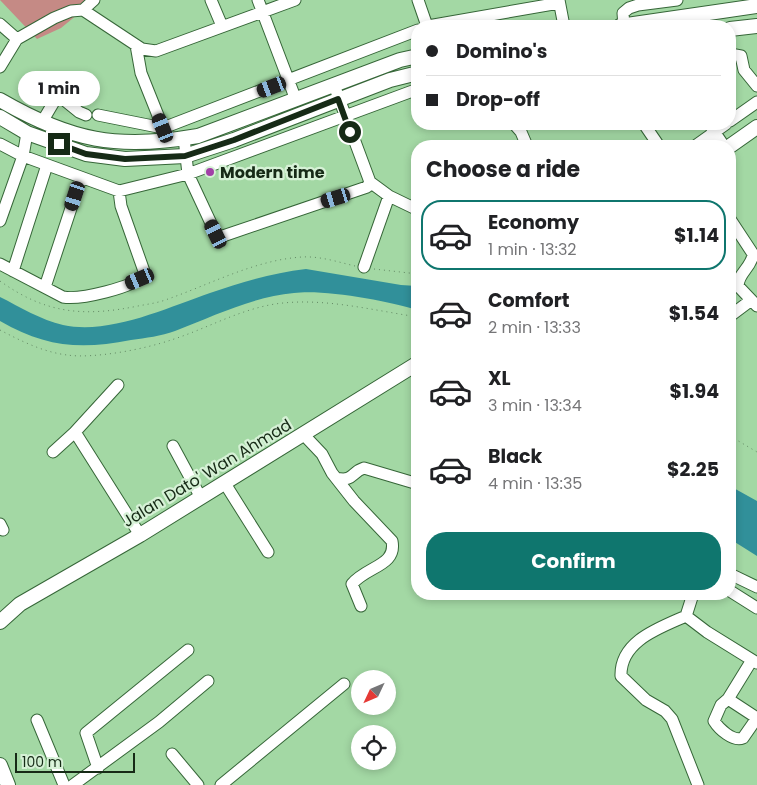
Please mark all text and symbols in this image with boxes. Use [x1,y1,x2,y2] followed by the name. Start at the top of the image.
[456,38,547,65] text: Domino's
[18,72,100,106] callout: 1 min
[255,75,288,99] car
[38,77,80,100] text: 1 min
[456,86,540,113] text: Drop-off
[150,111,175,145] car
[339,121,361,143] route start
[48,133,70,155] route end
[426,154,580,185] text: Choose a ride
[220,161,325,184] place label: Modern time
[204,166,216,178] marker: Modern time
[63,179,86,213] car
[319,186,352,210] car
[488,209,579,236] text: Economy
[428,213,473,258] icon: car
[202,217,229,251] car
[674,222,719,249] text: $1.14
[488,238,577,261] text: 1 min · 13:32
[123,266,156,292] car
[488,287,570,314] text: Comfort
[428,291,473,336] icon: car
[669,300,719,327] text: $1.54
[488,316,581,339] text: 2 min · 13:33
[488,365,511,392] text: XL
[428,369,473,414] icon: car
[669,378,719,405] text: $1.94
[488,394,582,417] text: 3 min · 13:34
[118,413,296,533] street label: Jalan Dato' Wan Ahmad
[488,443,542,470] text: Black
[428,447,473,492] icon: car
[667,456,719,483] text: $2.25
[488,472,582,495] text: 4 min · 13:35
[426,532,721,590] button: Confirm
[351,670,396,715] north arrow
[351,670,396,770] map controls
[351,725,396,770] button: locate
[15,750,135,773] scale bar
[22,752,62,772] text: 100 m

